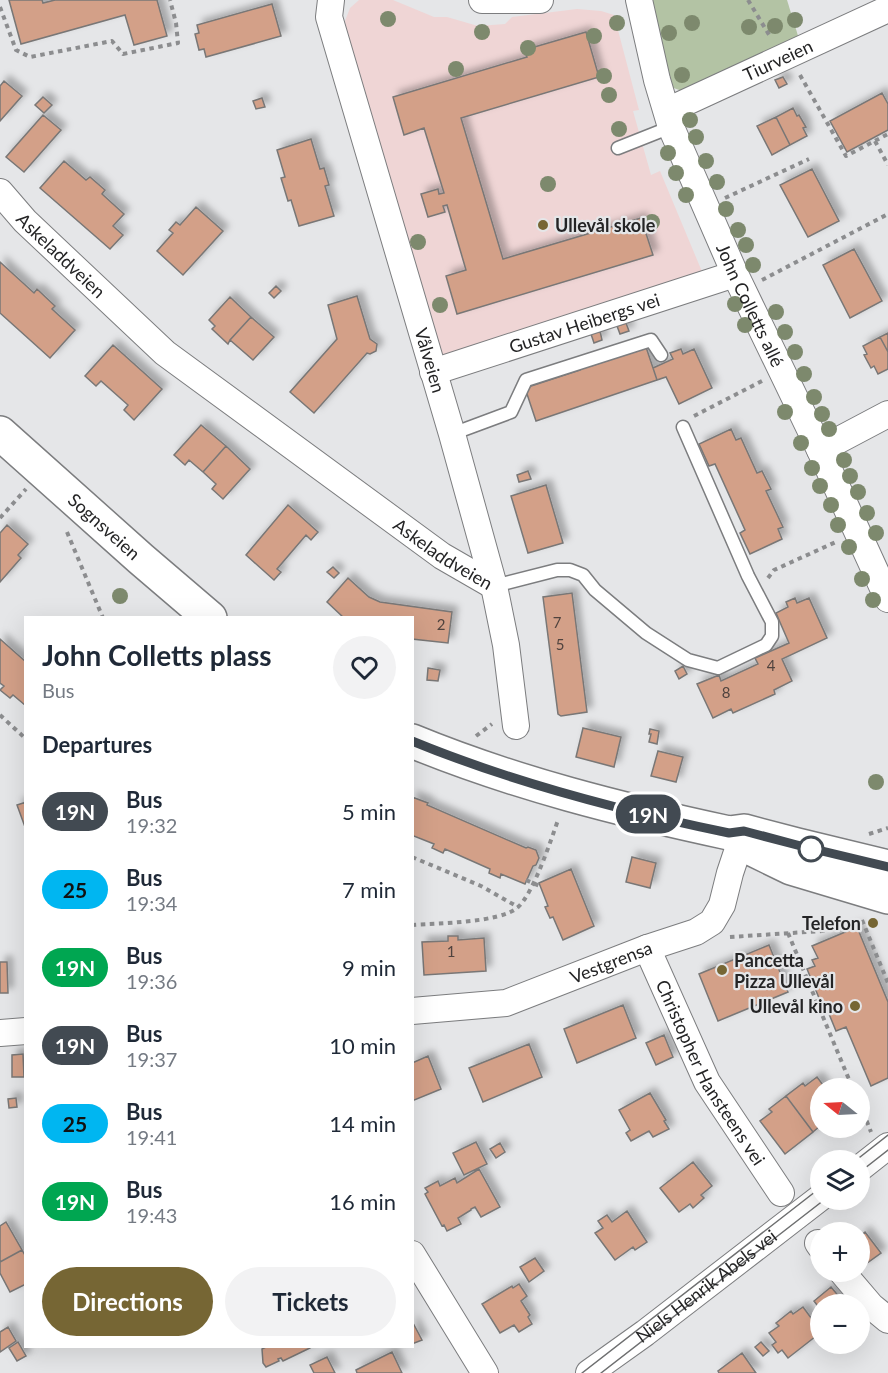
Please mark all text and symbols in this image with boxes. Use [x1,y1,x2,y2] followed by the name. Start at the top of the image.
[740,34,816,85] street label: Tiurveien
[12,208,110,302] street label: Askeladdveien
[555,214,656,236] place label: Ullevål skole
[536,218,550,232] marker: Ullevål skole
[712,240,789,370] street label: John Colletts allé
[506,288,662,358] street label: Gustav Heibergs vei
[410,325,450,395] street label: Vålveien
[64,488,145,564] street label: Sognsveien
[389,513,497,594] street label: Askeladdveien
[553,613,562,631] house number: 7
[437,615,445,633] house number: 2
[556,635,564,653] house number: 5
[333,636,396,699] button: heart
[42,638,272,672] text: John Colletts plass
[767,656,776,674] house number: 4
[42,678,75,702] text: Bus
[722,683,730,701] house number: 8
[42,731,152,758] text: Departures
[126,786,162,813] text: Bus
[614,794,682,834] line badge: 19N
[342,798,396,825] text: 5 min
[55,799,95,824] text: 19N
[628,802,668,827] text: 19N
[126,813,177,837] text: 19:32
[798,836,824,862] unlabelled marker
[126,864,162,891] text: Bus
[342,876,396,903] text: 7 min
[63,877,87,902] text: 25
[126,891,177,915] text: 19:34
[802,912,861,934] place label: Telefon
[866,916,880,930] marker: Telefon
[567,936,655,988] street label: Vestgrensa
[126,942,162,969] text: Bus
[447,942,455,960] house number: 1
[734,949,834,992] place label: Pancetta Pizza Ullevål
[342,954,396,981] text: 9 min
[55,955,95,980] text: 19N
[715,963,729,977] marker: Pancetta Pizza Ullevål
[126,969,177,993] text: 19:36
[652,976,770,1169] street label: Christopher Hansteens vei
[750,995,843,1017] place label: Ullevål kino
[848,999,862,1013] marker: Ullevål kino
[126,1020,162,1047] text: Bus
[329,1032,396,1059] text: 10 min
[55,1033,95,1058] text: 19N
[126,1047,177,1071] text: 19:37
[810,1078,870,1138] north arrow
[810,1078,870,1354] map controls
[126,1098,162,1125] text: Bus
[329,1110,396,1137] text: 14 min
[63,1111,87,1136] text: 25
[126,1125,177,1149] text: 19:41
[810,1150,870,1210] button: layers
[126,1176,162,1203] text: Bus
[329,1188,396,1215] text: 16 min
[55,1189,95,1214] text: 19N
[126,1203,177,1227] text: 19:43
[810,1222,870,1282] button: +
[631,1225,781,1347] street label: Niels Henrik Abels vei
[42,1267,213,1336] button: Directions
[225,1267,396,1336] button: Tickets
[810,1294,870,1354] button: −

